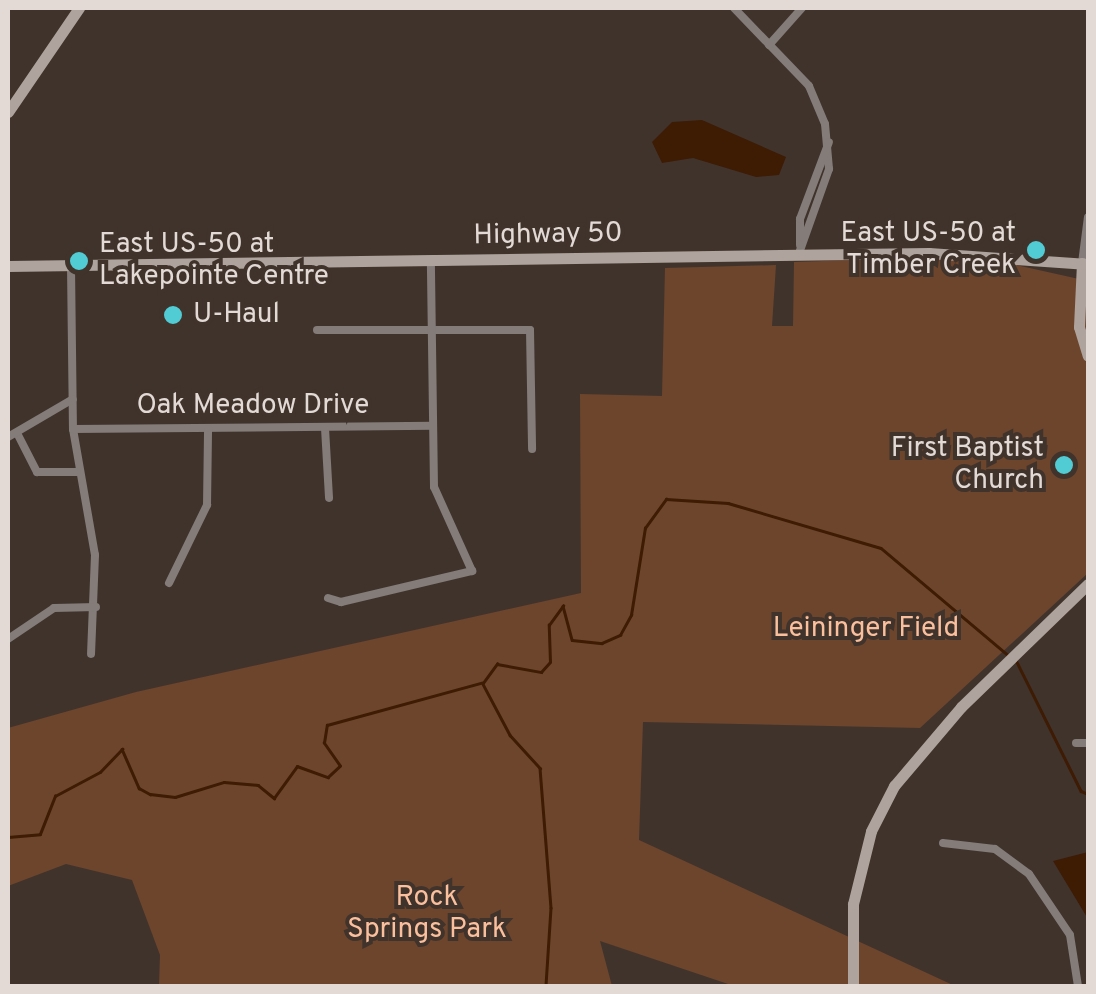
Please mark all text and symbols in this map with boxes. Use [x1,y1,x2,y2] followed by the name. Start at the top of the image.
[473,217,623,253] street label: Highway 50
[841,217,1016,283] place label: East US-50 at Timber Creek
[99,228,329,294] place label: East US-50 at Lakepointe Centre
[1025,239,1047,261] marker: East US-50 at Timber Creek
[68,250,90,272] marker: East US-50 at Lakepointe Centre
[193,298,280,332] place label: U-Haul
[162,304,184,326] marker: U-Haul
[137,389,369,423] street label: Oak Meadow Drive
[891,432,1044,498] place label: First Baptist Church
[1053,454,1075,476] marker: First Baptist Church
[773,612,959,646] park label: Leininger Field
[347,881,507,947] park label: Rock Springs Park

